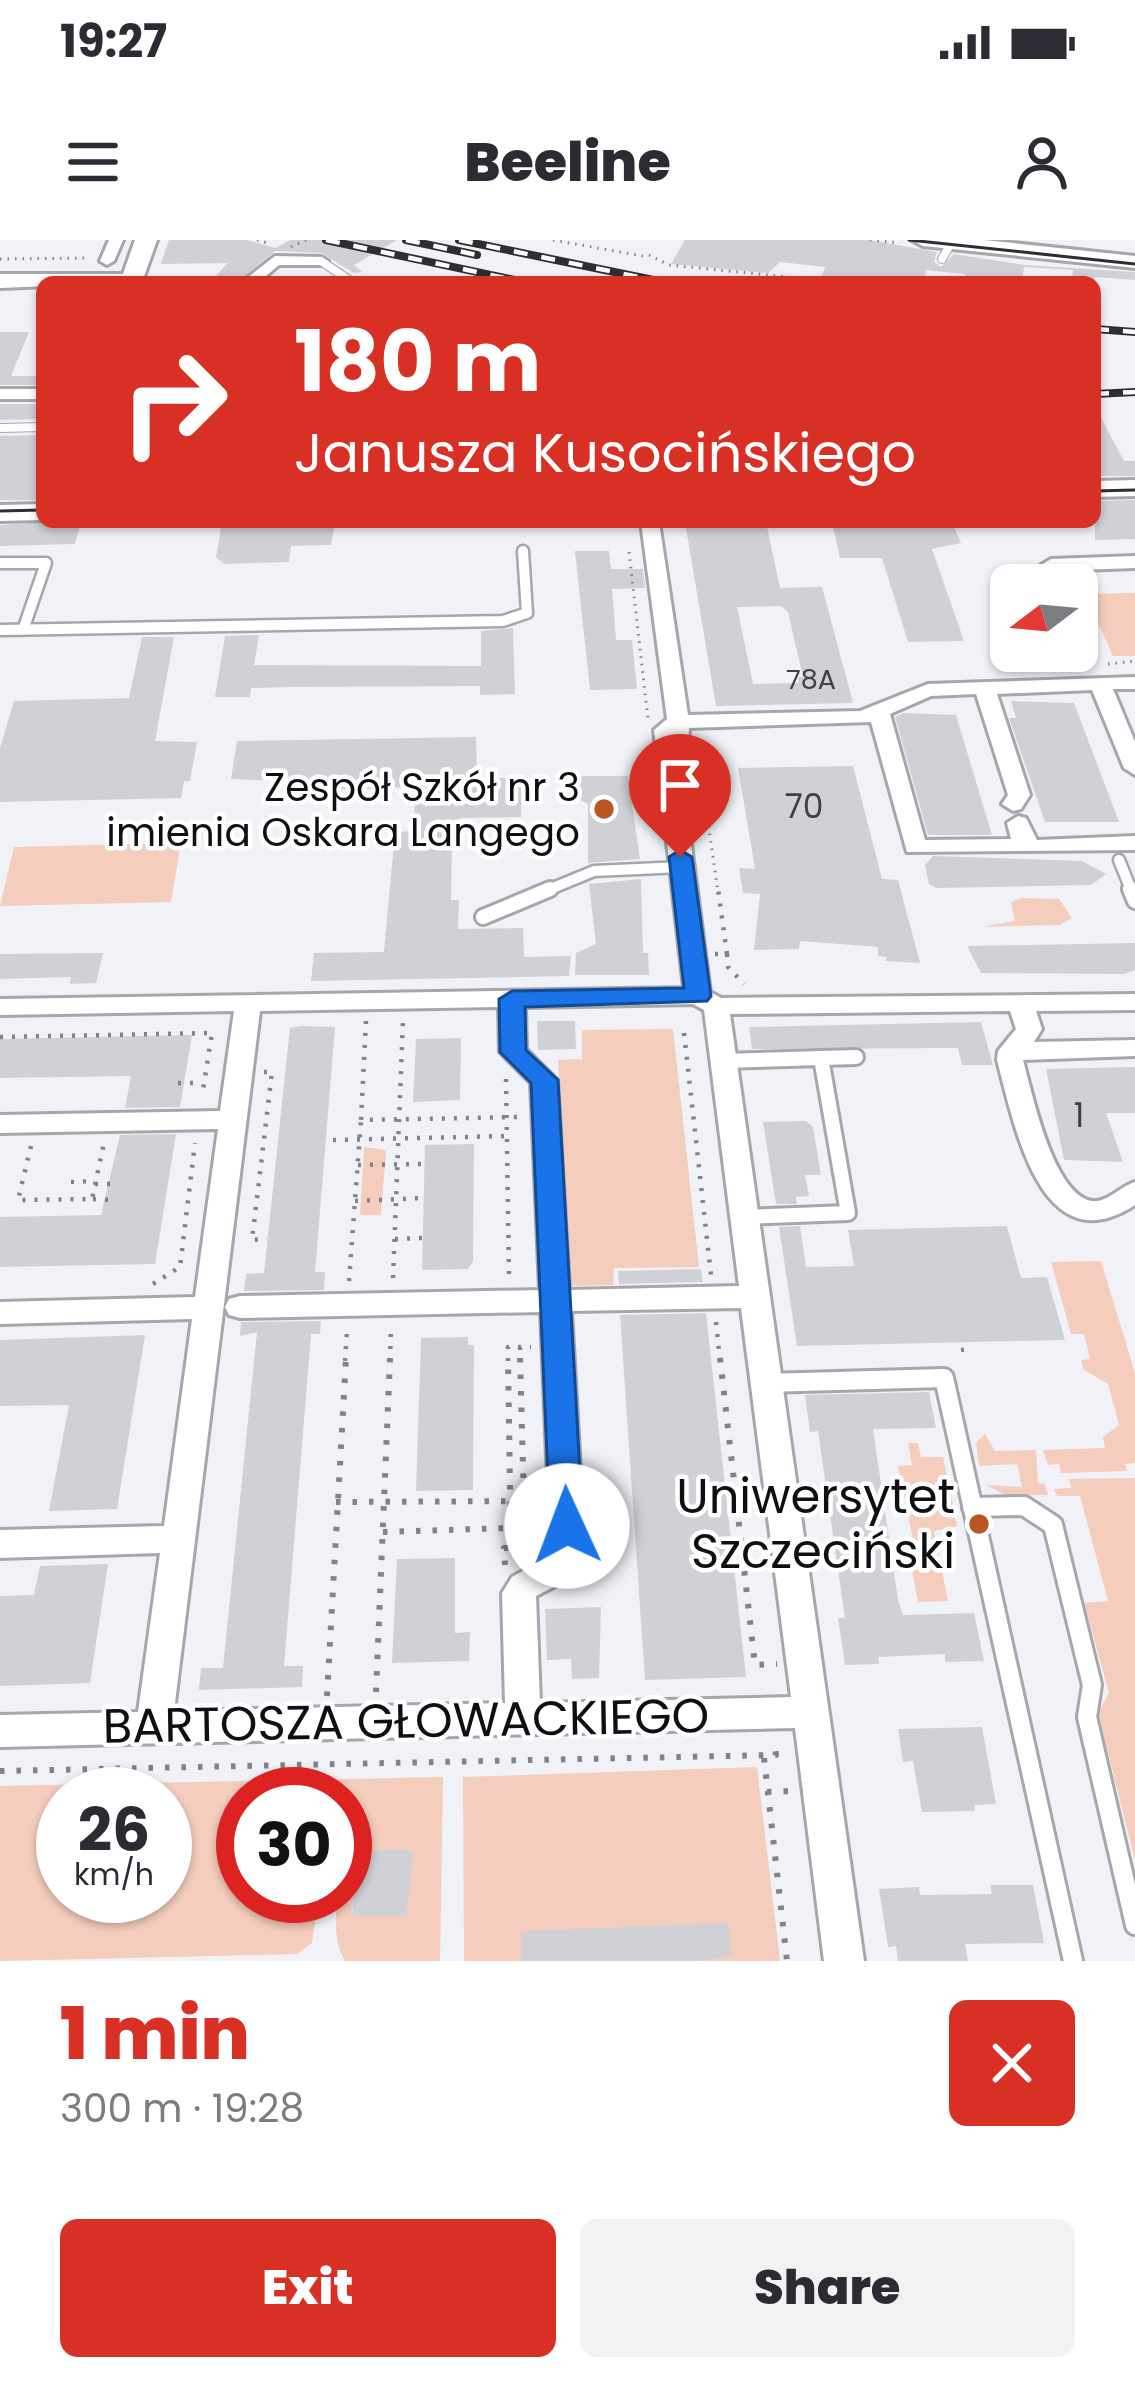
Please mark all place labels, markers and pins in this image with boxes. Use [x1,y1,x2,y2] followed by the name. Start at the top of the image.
[629,734,731,857] pin
[106,760,580,860] place label: Zespół Szkół nr 3 imienia Oskara Langego
[591,796,617,822] marker: Zespół Szkół nr 3 imienia Oskara Langego
[676,1463,955,1585] place label: Uniwersytet Szczeciński
[966,1511,992,1537] marker: Uniwersytet Szczeciński

